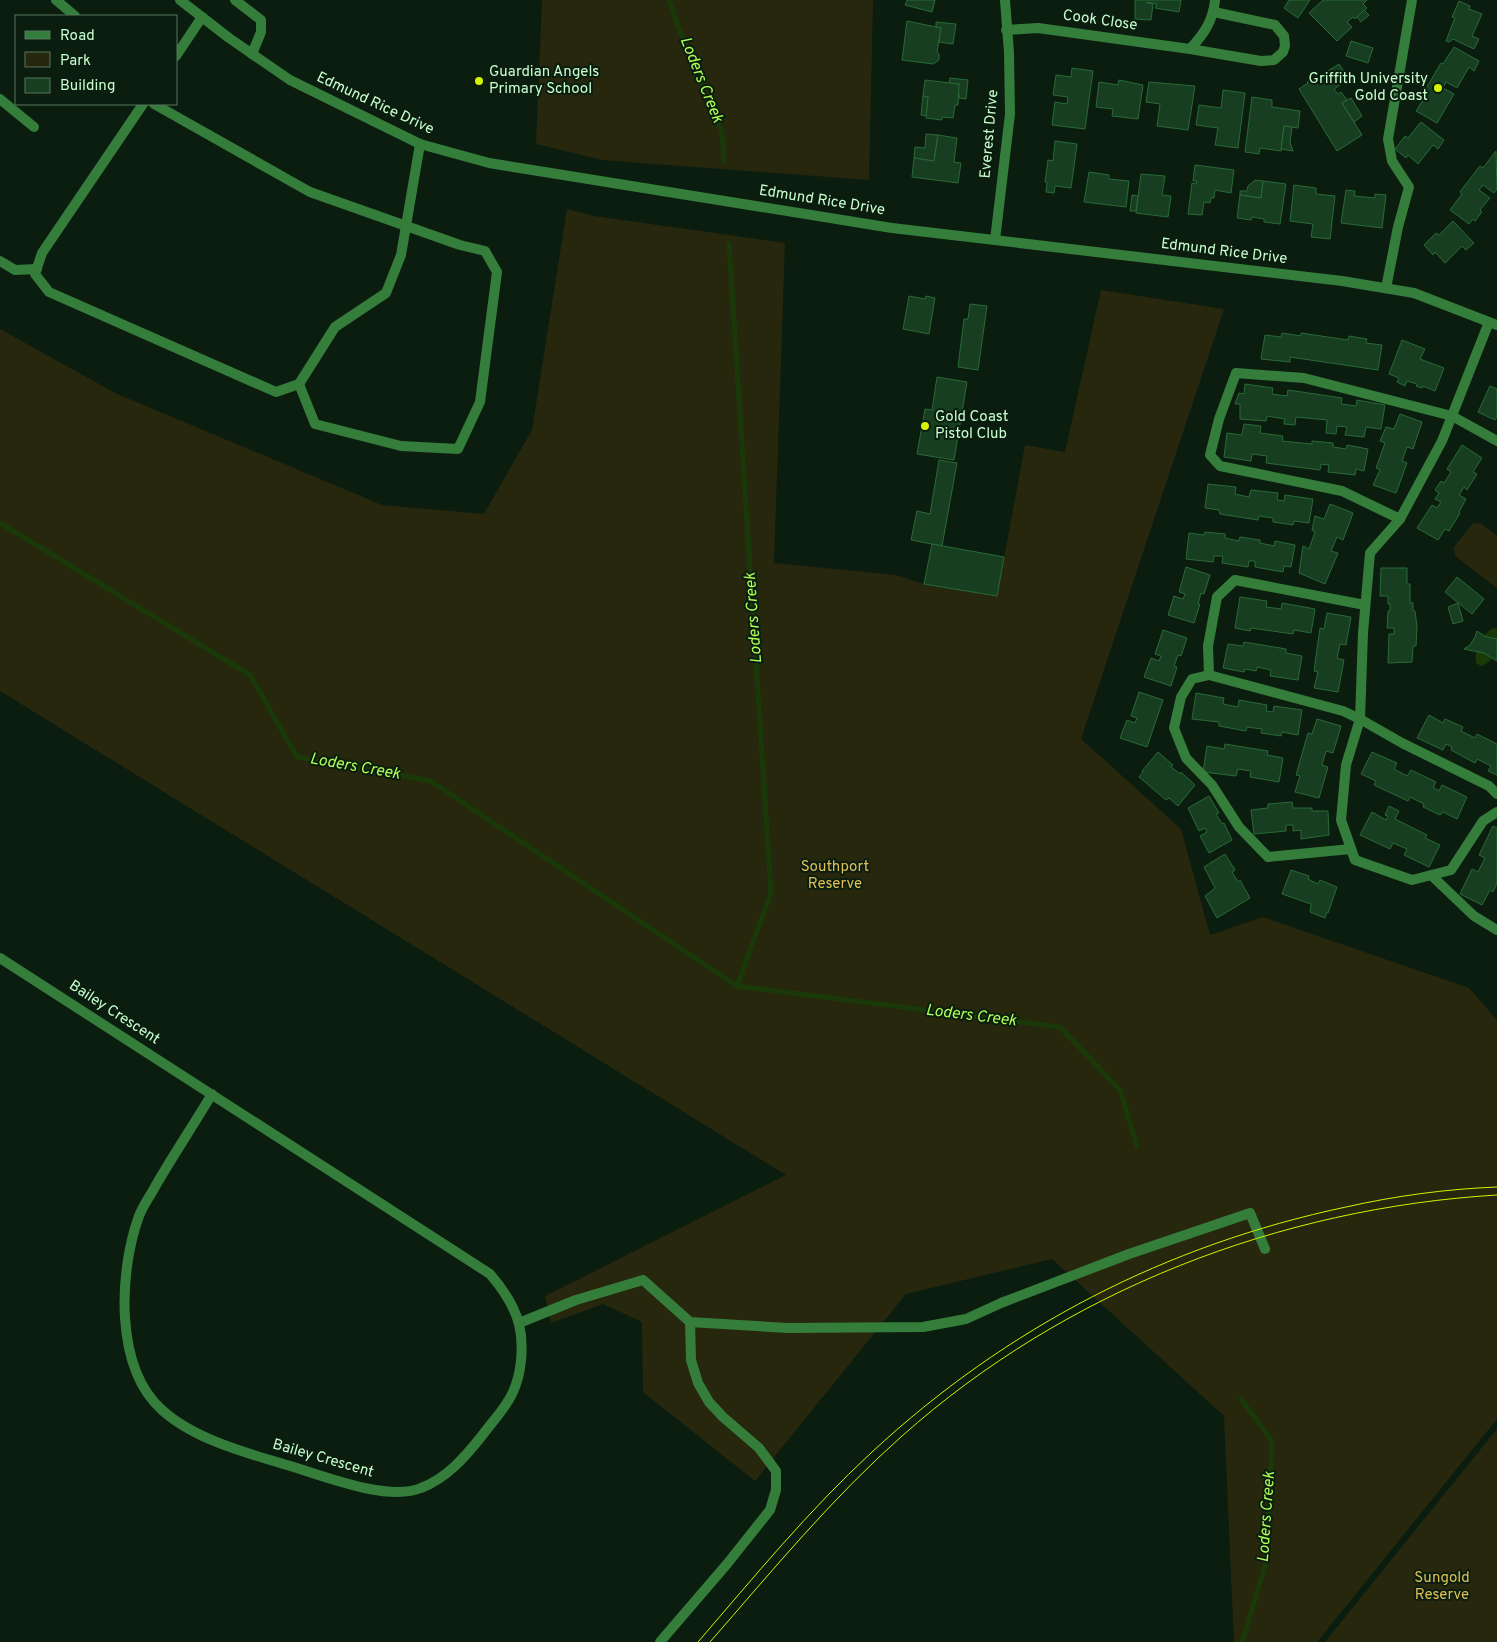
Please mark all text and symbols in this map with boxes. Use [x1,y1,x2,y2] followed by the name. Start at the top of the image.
[1062,6,1138,36] street label: Cook Close
[15,15,178,105] legend
[60,27,95,46] text: Road
[675,34,728,127] water label: Loders Creek
[60,52,91,71] text: Park
[489,63,599,99] place label: Guardian Angels Primary School
[313,68,437,140] street label: Edmund Rice Drive
[1309,70,1428,106] place label: Griffith University Gold Coast
[473,75,485,87] marker: Guardian Angels Primary School
[60,77,115,96] text: Building
[1432,82,1444,94] marker: Griffith University Gold Coast
[977,89,1003,179] street label: Everest Drive
[758,182,886,220] street label: Edmund Rice Drive
[1160,235,1288,269] street label: Edmund Rice Drive
[935,408,1008,444] place label: Gold Coast Pistol Club
[919,420,931,432] marker: Gold Coast Pistol Club
[741,571,767,664] water label: Loders Creek
[308,749,403,785] water label: Loders Creek
[801,858,869,894] park label: Southport Reserve
[65,977,163,1049] street label: Bailey Crescent
[924,1001,1018,1032] water label: Loders Creek
[270,1435,376,1483] street label: Bailey Crescent
[1254,1470,1280,1563] water label: Loders Creek
[1414,1569,1470,1605] park label: Sungold Reserve

